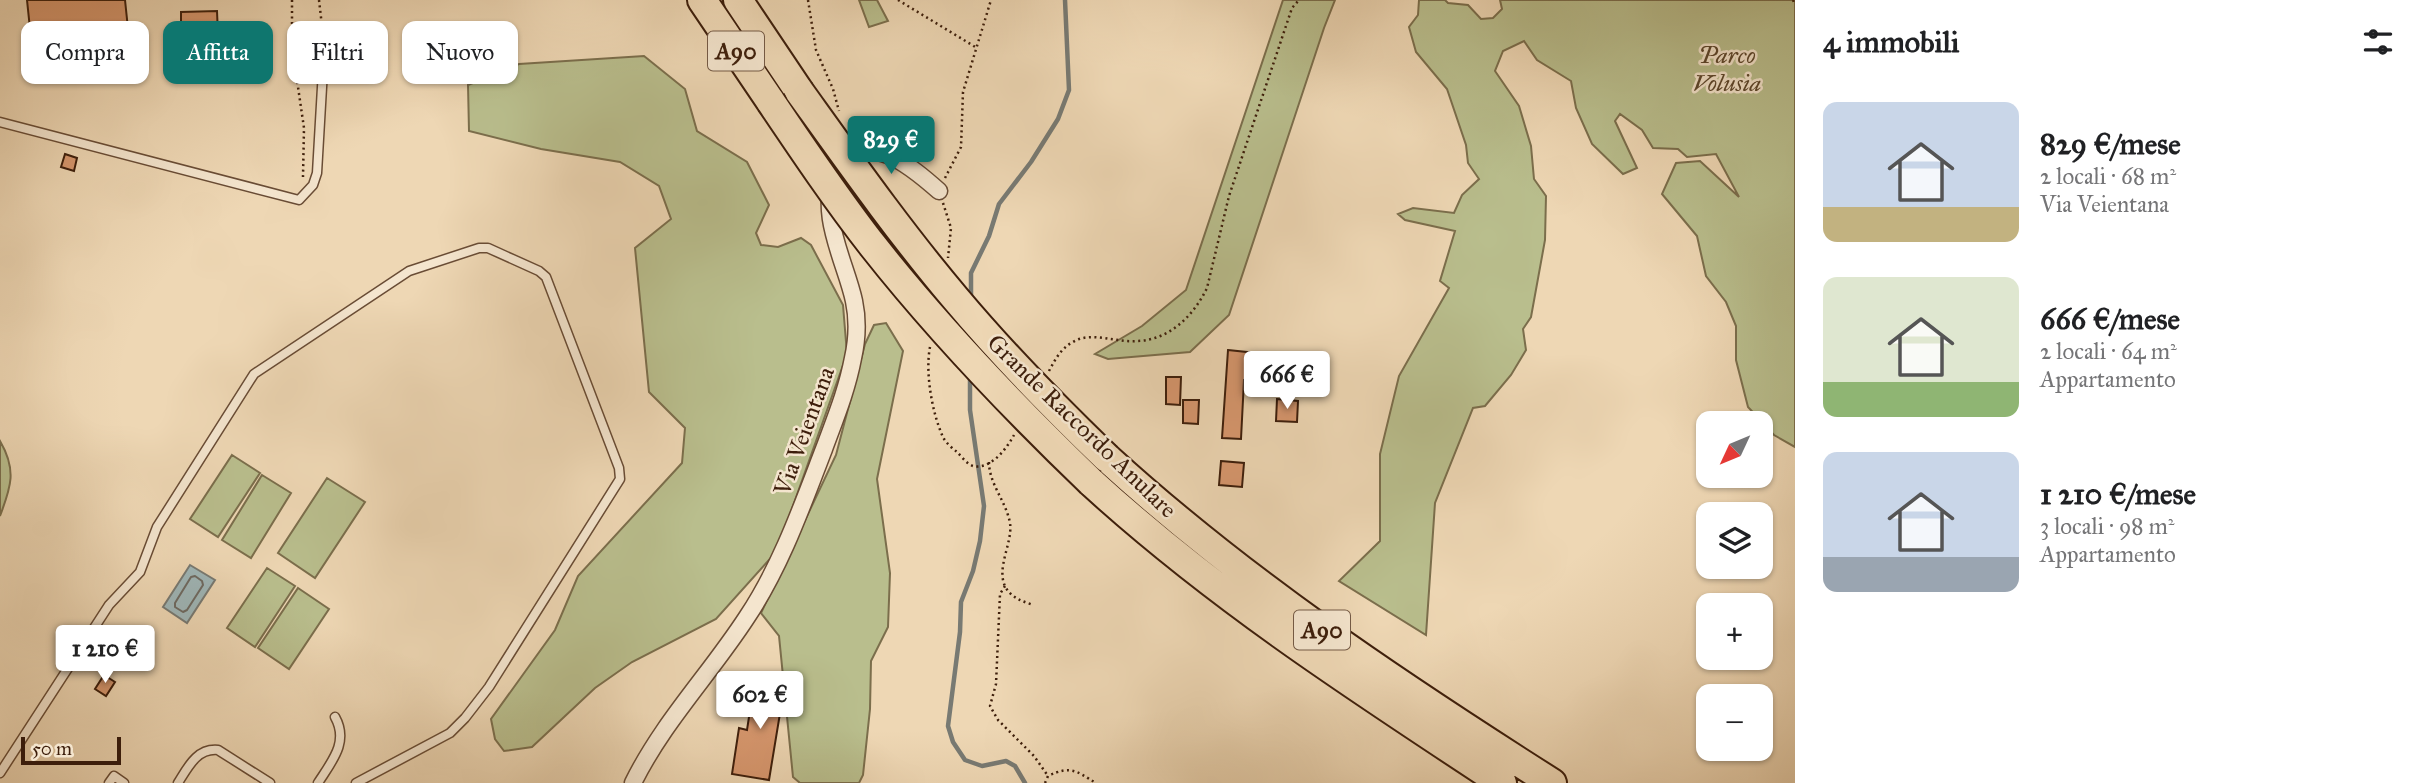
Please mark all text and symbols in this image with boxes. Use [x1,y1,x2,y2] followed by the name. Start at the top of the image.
[21,21,149,84] chip: Compra
[163,21,273,84] chip: Affitta
[287,21,388,84] chip: Filtri
[402,21,518,84] chip: Nuovo
[2359,23,2397,61] icon: filters
[1823,24,1959,60] text: 4 immobili
[708,32,764,70] road number: A90
[1693,40,1761,98] park label: Parco Volusia
[842,116,940,176] pin: 829 €
[864,125,918,153] text: 829 €
[2040,126,2181,162] text: 829 €/mese
[1879,130,1963,214] icon: home
[2040,162,2176,190] text: 2 locali · 68 m²
[2040,190,2169,218] text: Via Veientana
[2040,301,2180,337] text: 666 €/mese
[1879,305,1963,389] icon: home
[981,328,1183,524] street label: Grande Raccordo Anulare
[2040,337,2177,365] text: 2 locali · 64 m²
[1238,352,1336,411] pin: 666 €
[1260,360,1314,388] text: 666 €
[767,362,841,500] street label: Via Veientana
[2040,365,2176,393] text: Appartamento
[1696,411,1773,488] north arrow
[1696,411,1773,761] map controls
[2040,476,2196,512] text: 1 210 €/mese
[1879,480,1963,564] icon: home
[1696,502,1773,579] button: layers
[2040,512,2174,540] text: 3 locali · 98 m²
[2040,540,2176,568] text: Appartamento
[1696,593,1773,670] button: +
[1294,610,1350,650] road number: A90
[40,626,170,685] pin: 1 210 €
[72,634,138,662] text: 1 210 €
[711,672,809,731] pin: 602 €
[732,680,788,708] text: 602 €
[1696,684,1773,761] button: −
[21,734,121,766] scale bar
[32,737,72,760] text: 50 m

